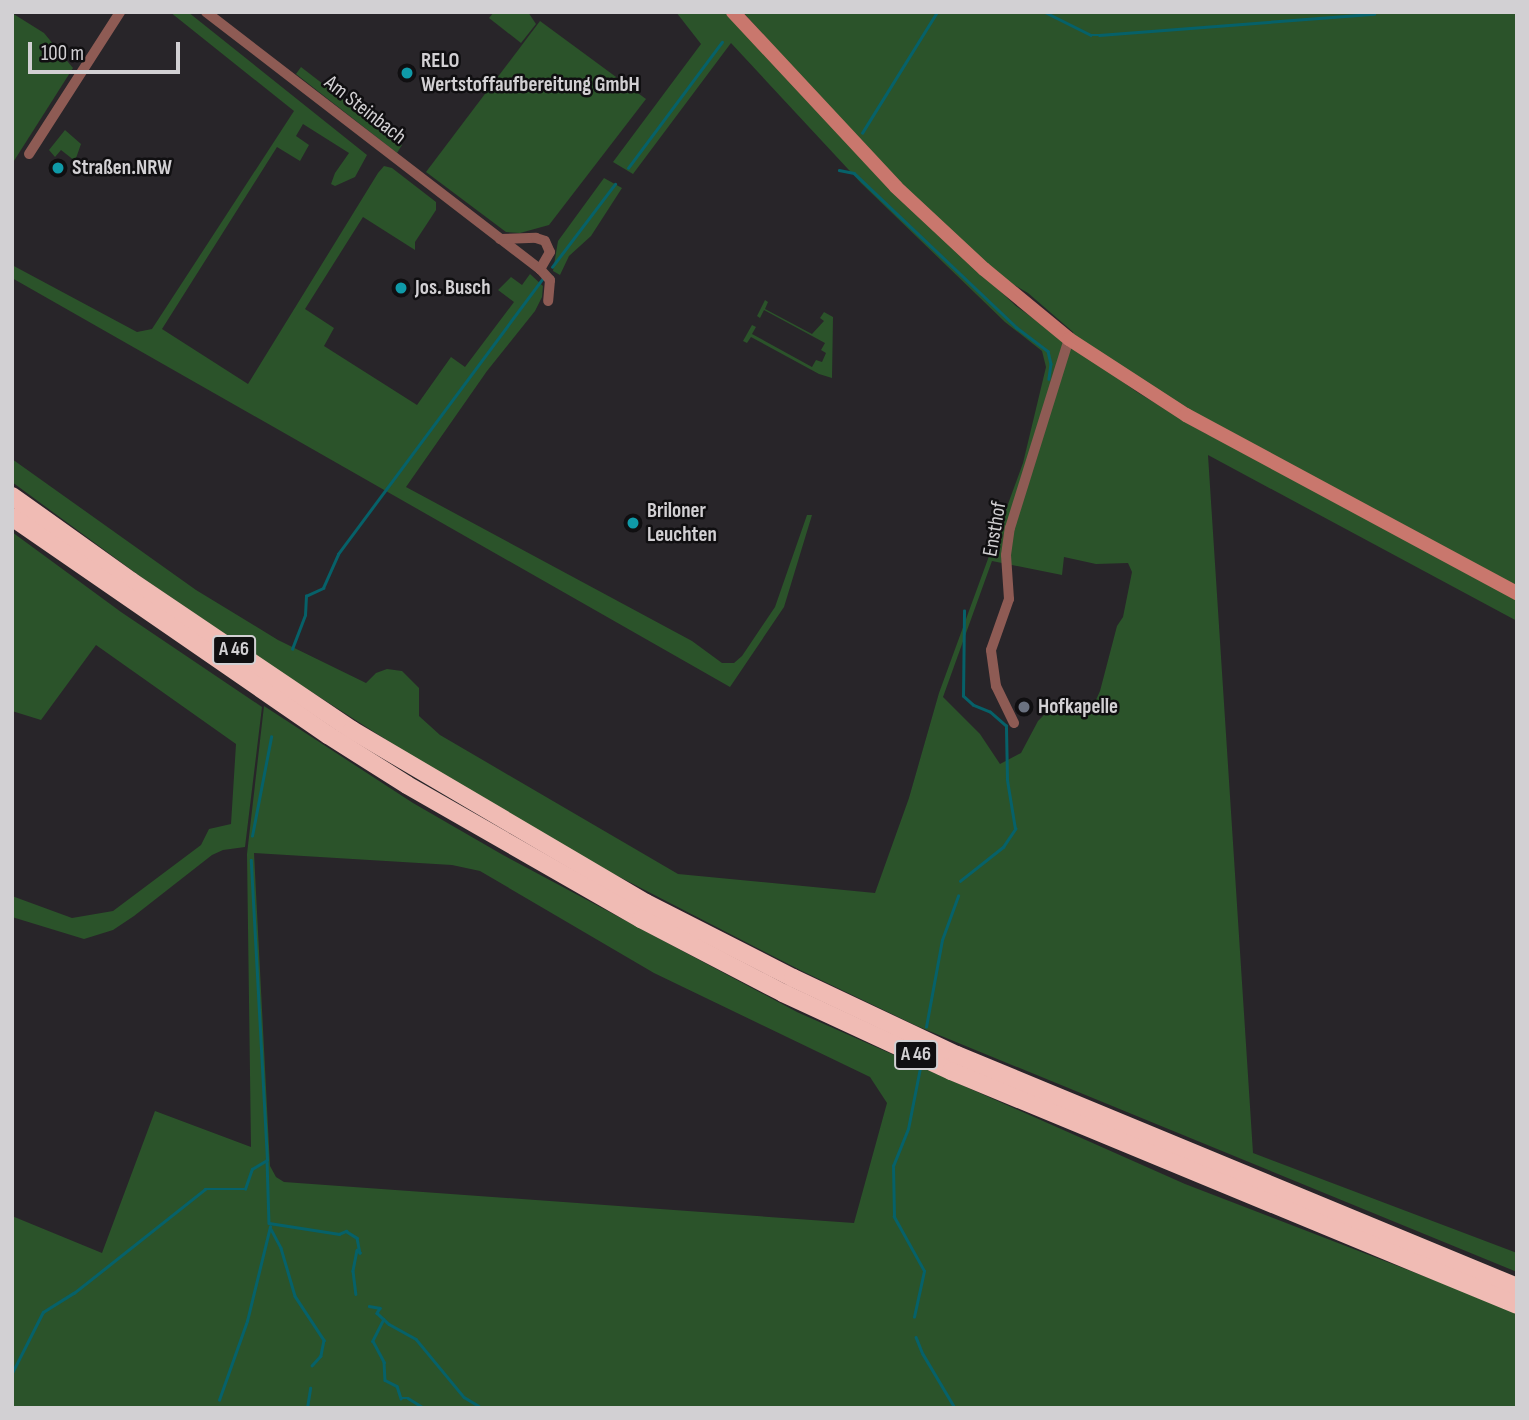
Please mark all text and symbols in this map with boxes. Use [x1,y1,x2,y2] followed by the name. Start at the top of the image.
[32,28,184,72] scale bar
[41,41,84,66] text: 100 m
[421,48,640,98] place label: RELO Wertstoffaufbereitung GmbH
[399,65,415,81] marker: RELO Wertstoffaufbereitung GmbH
[319,70,411,150] street label: Am Steinbach
[72,155,172,181] place label: Straßen.NRW
[50,160,66,176] marker: Straßen.NRW
[415,275,490,301] place label: Jos. Busch
[393,280,409,296] marker: Jos. Busch
[647,498,717,548] place label: Briloner Leuchten
[978,500,1012,558] street label: Ensthof
[625,515,641,531] marker: Briloner Leuchten
[211,635,257,666] road number: A 46
[1038,694,1118,720] place label: Hofkapelle
[1016,699,1032,715] marker: Hofkapelle
[893,1040,939,1070] road number: A 46

